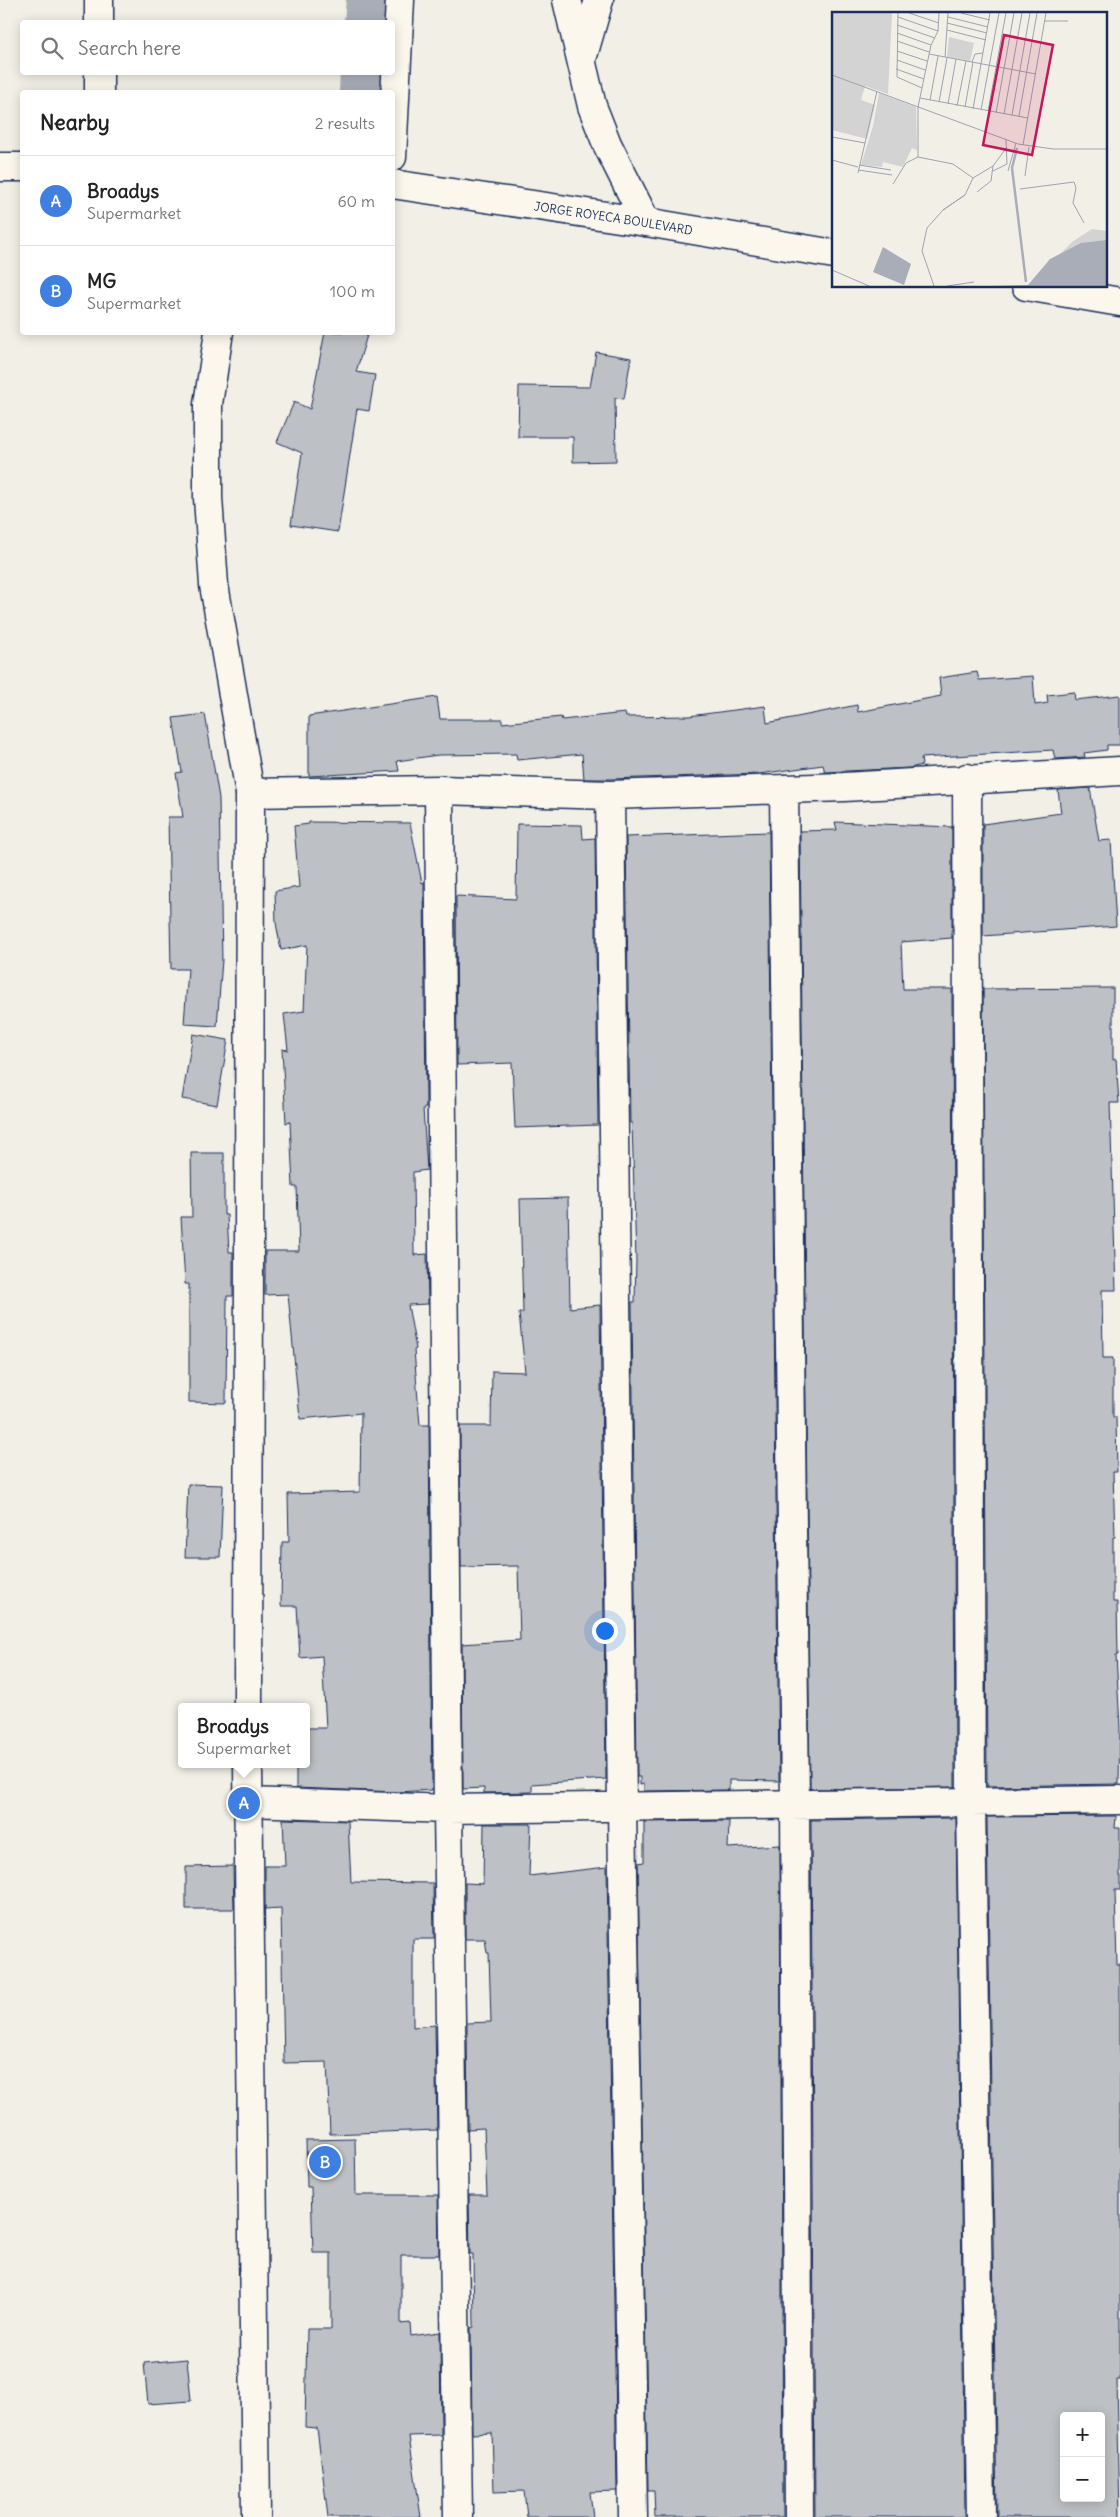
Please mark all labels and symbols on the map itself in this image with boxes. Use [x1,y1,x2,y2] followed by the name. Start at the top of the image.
[832,12,1108,288] inset map
[533,198,694,237] street label: JORGE ROYECA BOULEVARD
[592,1618,618,1644] your location
[228,1784,260,1822] pin: A
[309,2143,341,2181] pin: B

